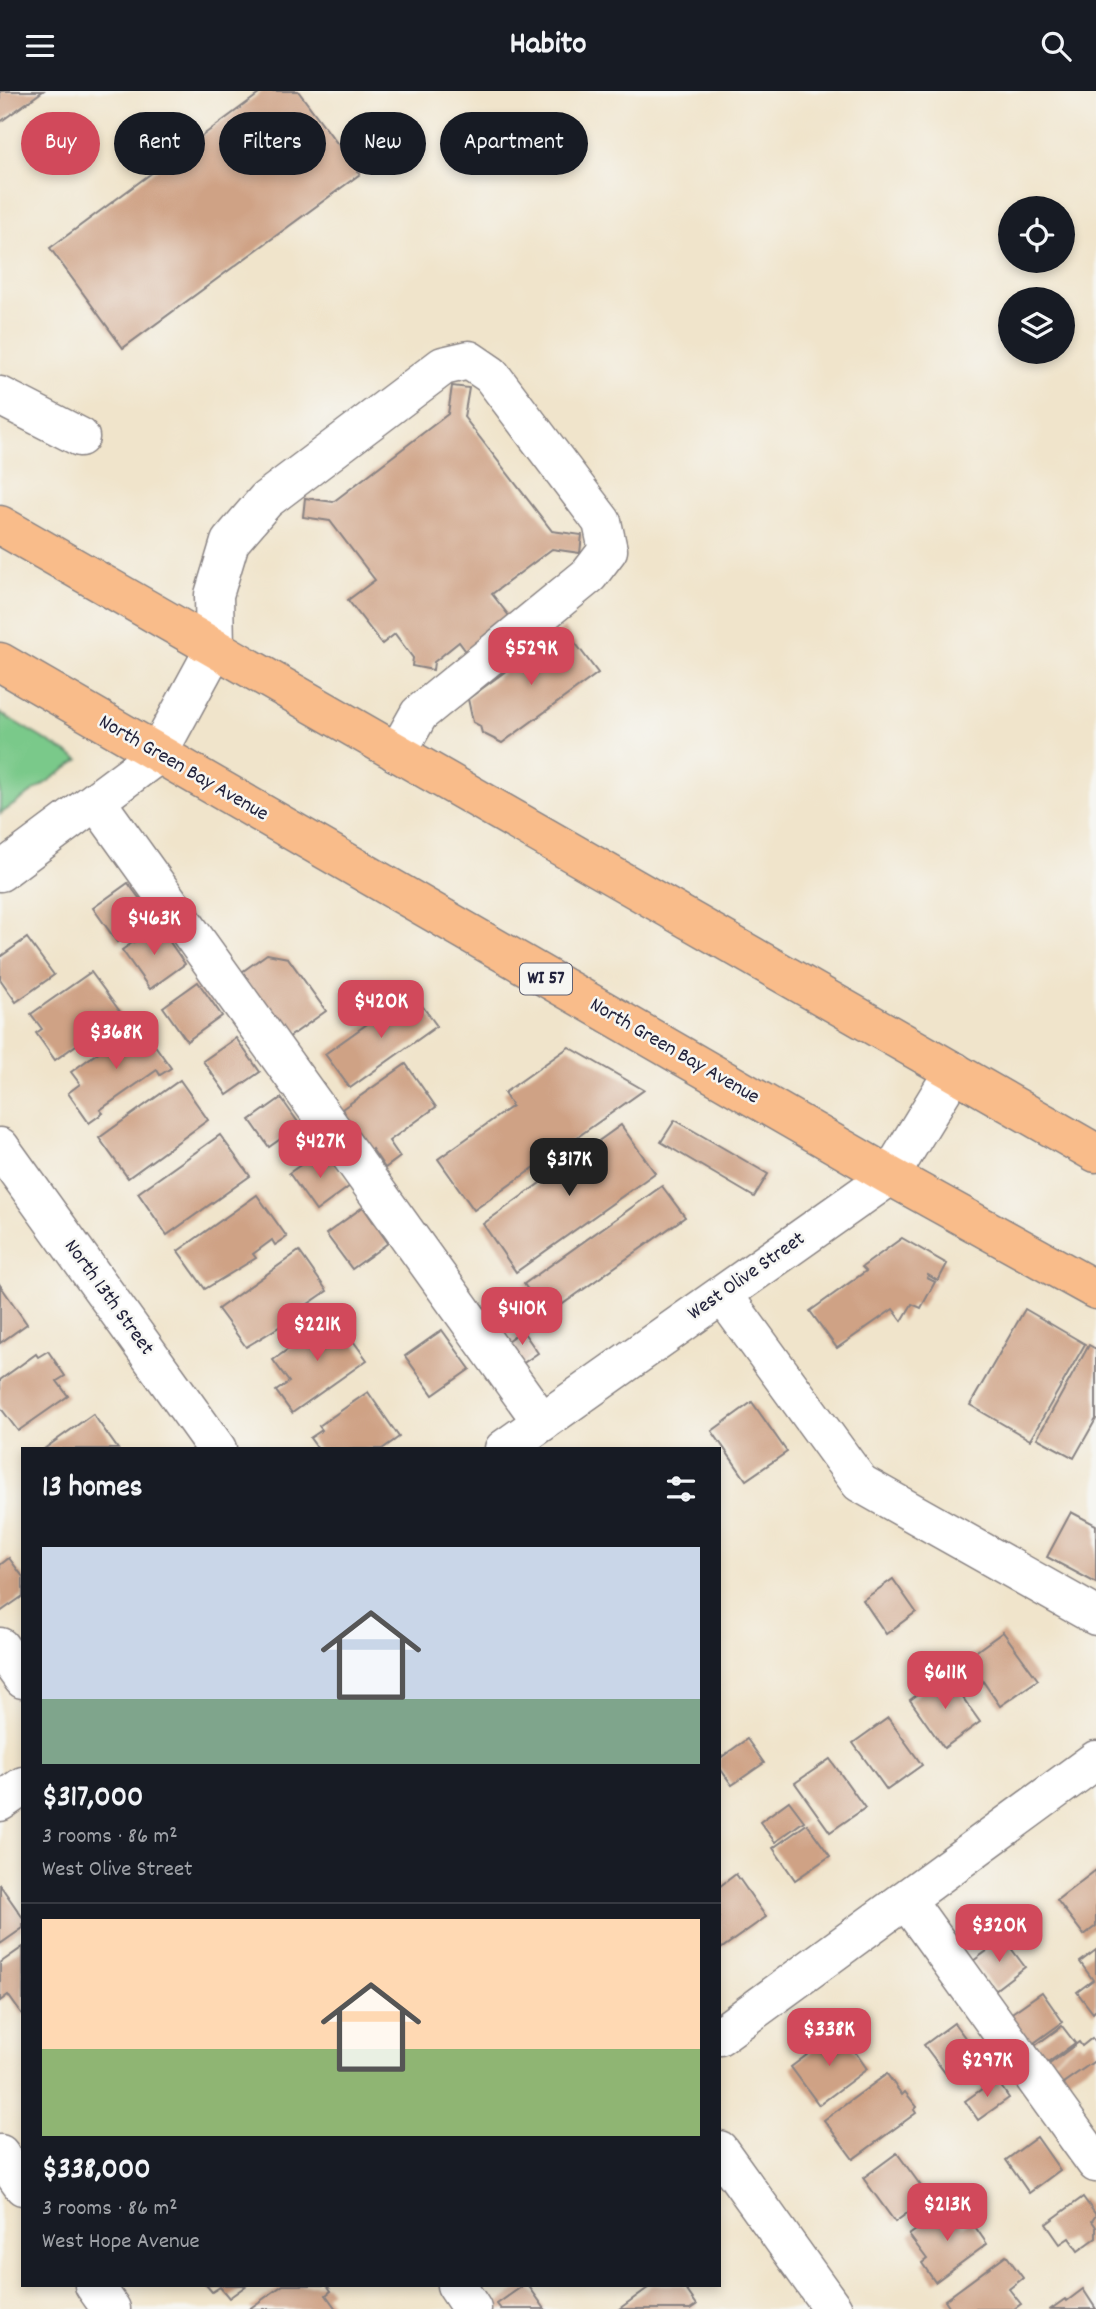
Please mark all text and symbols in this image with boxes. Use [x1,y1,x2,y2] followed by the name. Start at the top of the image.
[509,23,587,69] text: Habito
[21,27,59,65] icon: menu
[1037,27,1075,65] icon: search
[21,112,100,175] chip: Buy
[114,112,205,175] chip: Rent
[219,112,326,175] chip: Filters
[340,112,426,175] chip: New
[440,112,588,175] chip: Apartment
[998,196,1075,364] map controls
[998,196,1075,273] button: locate
[998,287,1075,364] button: layers
[482,627,580,687] pin: $529K
[504,633,558,666] text: $529K
[93,708,273,830] street label: North Green Bay Avenue
[105,897,203,957] pin: $463K
[127,903,181,936] text: $463K
[520,964,572,995] road number: WI 57
[332,981,430,1040] pin: $420K
[354,986,408,1019] text: $420K
[584,991,764,1113] street label: North Green Bay Avenue
[67,1011,165,1071] pin: $368K
[90,1017,143,1050] text: $368K
[271,1121,369,1180] pin: $427K
[295,1126,345,1159] text: $427K
[520,1139,618,1198] pin: $317K
[546,1144,592,1177] text: $317K
[682,1225,812,1329] street label: West Olive Street
[56,1234,160,1362] street label: North 13th Street
[473,1287,571,1347] pin: $410K
[497,1293,547,1326] text: $410K
[268,1303,366,1363] pin: $221K
[293,1309,341,1342] text: $221K
[42,1468,142,1511] text: 13 homes
[662,1470,700,1508] icon: filters
[308,1592,434,1718] icon: home
[896,1651,994,1711] pin: $611K
[923,1657,967,1690] text: $611K
[42,1778,143,1821] text: $317,000
[42,1821,178,1854] text: 3 rooms · 86 m²
[42,1854,193,1887] text: West Olive Street
[950,1905,1048,1964] pin: $320K
[971,1910,1027,1943] text: $320K
[308,1964,434,2090] icon: home
[780,2009,878,2068] pin: $338K
[803,2014,855,2047] text: $338K
[938,2039,1036,2099] pin: $297K
[961,2045,1013,2078] text: $297K
[42,2150,151,2193] text: $338,000
[898,2183,996,2243] pin: $213K
[923,2189,971,2222] text: $213K
[42,2193,178,2226] text: 3 rooms · 86 m²
[42,2226,200,2259] text: West Hope Avenue

